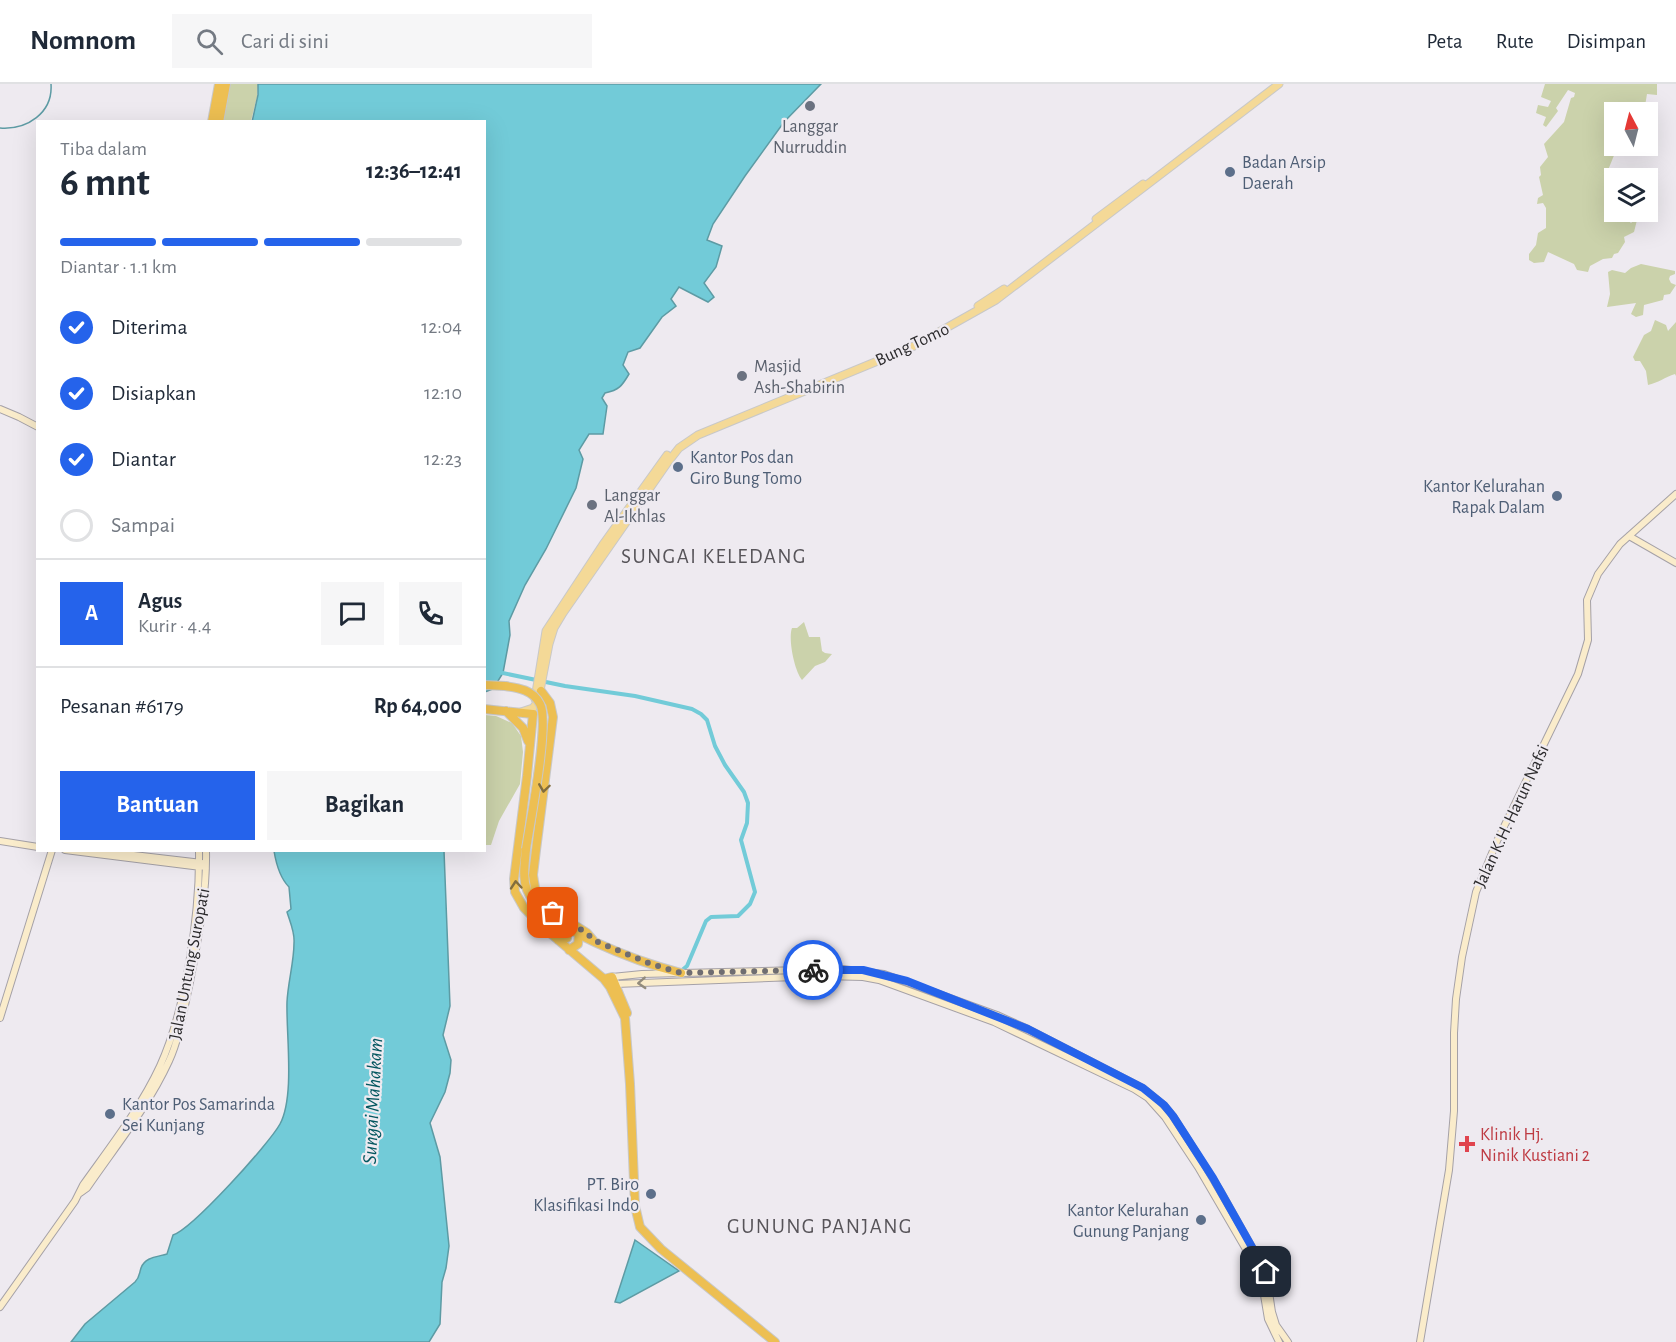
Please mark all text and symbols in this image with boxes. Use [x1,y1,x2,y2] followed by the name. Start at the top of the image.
[172,14,592,68] search box
[193,25,226,58] icon: search
[30,27,136,55] text: Nomnom
[241,30,329,52] text: Cari di sini
[1427,31,1463,52] text: Peta
[1496,31,1534,52] text: Rute
[1567,31,1646,52] text: Disimpan
[803,99,817,113] marker: Langgar Nurruddin
[1604,102,1658,156] north arrow
[1604,102,1658,222] map controls
[773,118,847,157] place label: Langgar Nurruddin
[60,139,147,159] text: Tiba dalam
[1242,154,1326,193] place label: Badan Arsip Daerah
[366,160,462,182] text: 12:36–12:41
[60,164,150,203] text: 6 mnt
[1223,165,1237,179] marker: Badan Arsip Daerah
[1604,168,1658,222] button: layers
[60,257,177,277] text: Diantar · 1.1 km
[60,311,93,344] icon: check
[111,316,188,338] text: Diterima
[421,317,462,337] text: 12:04
[873,320,952,370] street label: Bung Tomo
[754,358,845,397] place label: Masjid Ash-Shabirin
[735,369,749,383] marker: Masjid Ash-Shabirin
[60,377,93,410] icon: check
[111,382,196,404] text: Disiapkan
[424,383,462,403] text: 12:10
[60,443,93,476] icon: check
[111,448,176,470] text: Diantar
[424,449,462,469] text: 12:23
[690,449,802,488] place label: Kantor Pos dan Giro Bung Tomo
[671,460,685,474] marker: Kantor Pos dan Giro Bung Tomo
[1423,478,1545,517] place label: Kantor Kelurahan Rapak Dalam
[604,487,666,526] place label: Langgar Al-Ikhlas
[1550,489,1564,503] marker: Kantor Kelurahan Rapak Dalam
[585,498,599,512] marker: Langgar Al-Ikhlas
[111,514,175,536] text: Sampai
[621,546,807,567] district label: SUNGAI KELEDANG
[321,582,384,645] button: chat
[399,582,462,645] button: phone
[138,590,182,612] text: Agus
[85,602,98,624] text: A
[138,616,211,636] text: Kurir · 4.4
[60,695,184,717] text: Pesanan #6179
[374,695,462,717] text: Rp 64,000
[1471,742,1553,890] street label: Jalan K.H. Harun Nafsi
[60,771,255,840] button: Bantuan
[267,771,462,840] button: Bagikan
[538,783,551,792] one-way arrow
[510,880,523,889] one-way arrow
[166,887,214,1042] street label: Jalan Untung Suropati
[527,887,578,938] pin
[536,896,569,929] icon: bag
[783,940,843,1000] courier
[797,954,830,987] icon: bike
[638,976,647,989] one-way arrow
[360,1037,386,1165] water label: Sungai Mahakam
[122,1096,275,1135] place label: Kantor Pos Samarinda Sei Kunjang
[103,1107,117,1121] marker: Kantor Pos Samarinda Sei Kunjang
[1480,1126,1590,1165] place label: Klinik Hj. Ninik Kustiani 2
[1458,1135,1476,1153] marker: Klinik Hj. Ninik Kustiani 2
[533,1176,639,1215] place label: PT. Biro Klasifikasi Indo
[644,1187,658,1201] marker: PT. Biro Klasifikasi Indo
[1067,1202,1189,1241] place label: Kantor Kelurahan Gunung Panjang
[1194,1213,1208,1227] marker: Kantor Kelurahan Gunung Panjang
[727,1216,913,1237] district label: GUNUNG PANJANG
[1240,1246,1291,1297] pin
[1249,1255,1282,1288] icon: home

